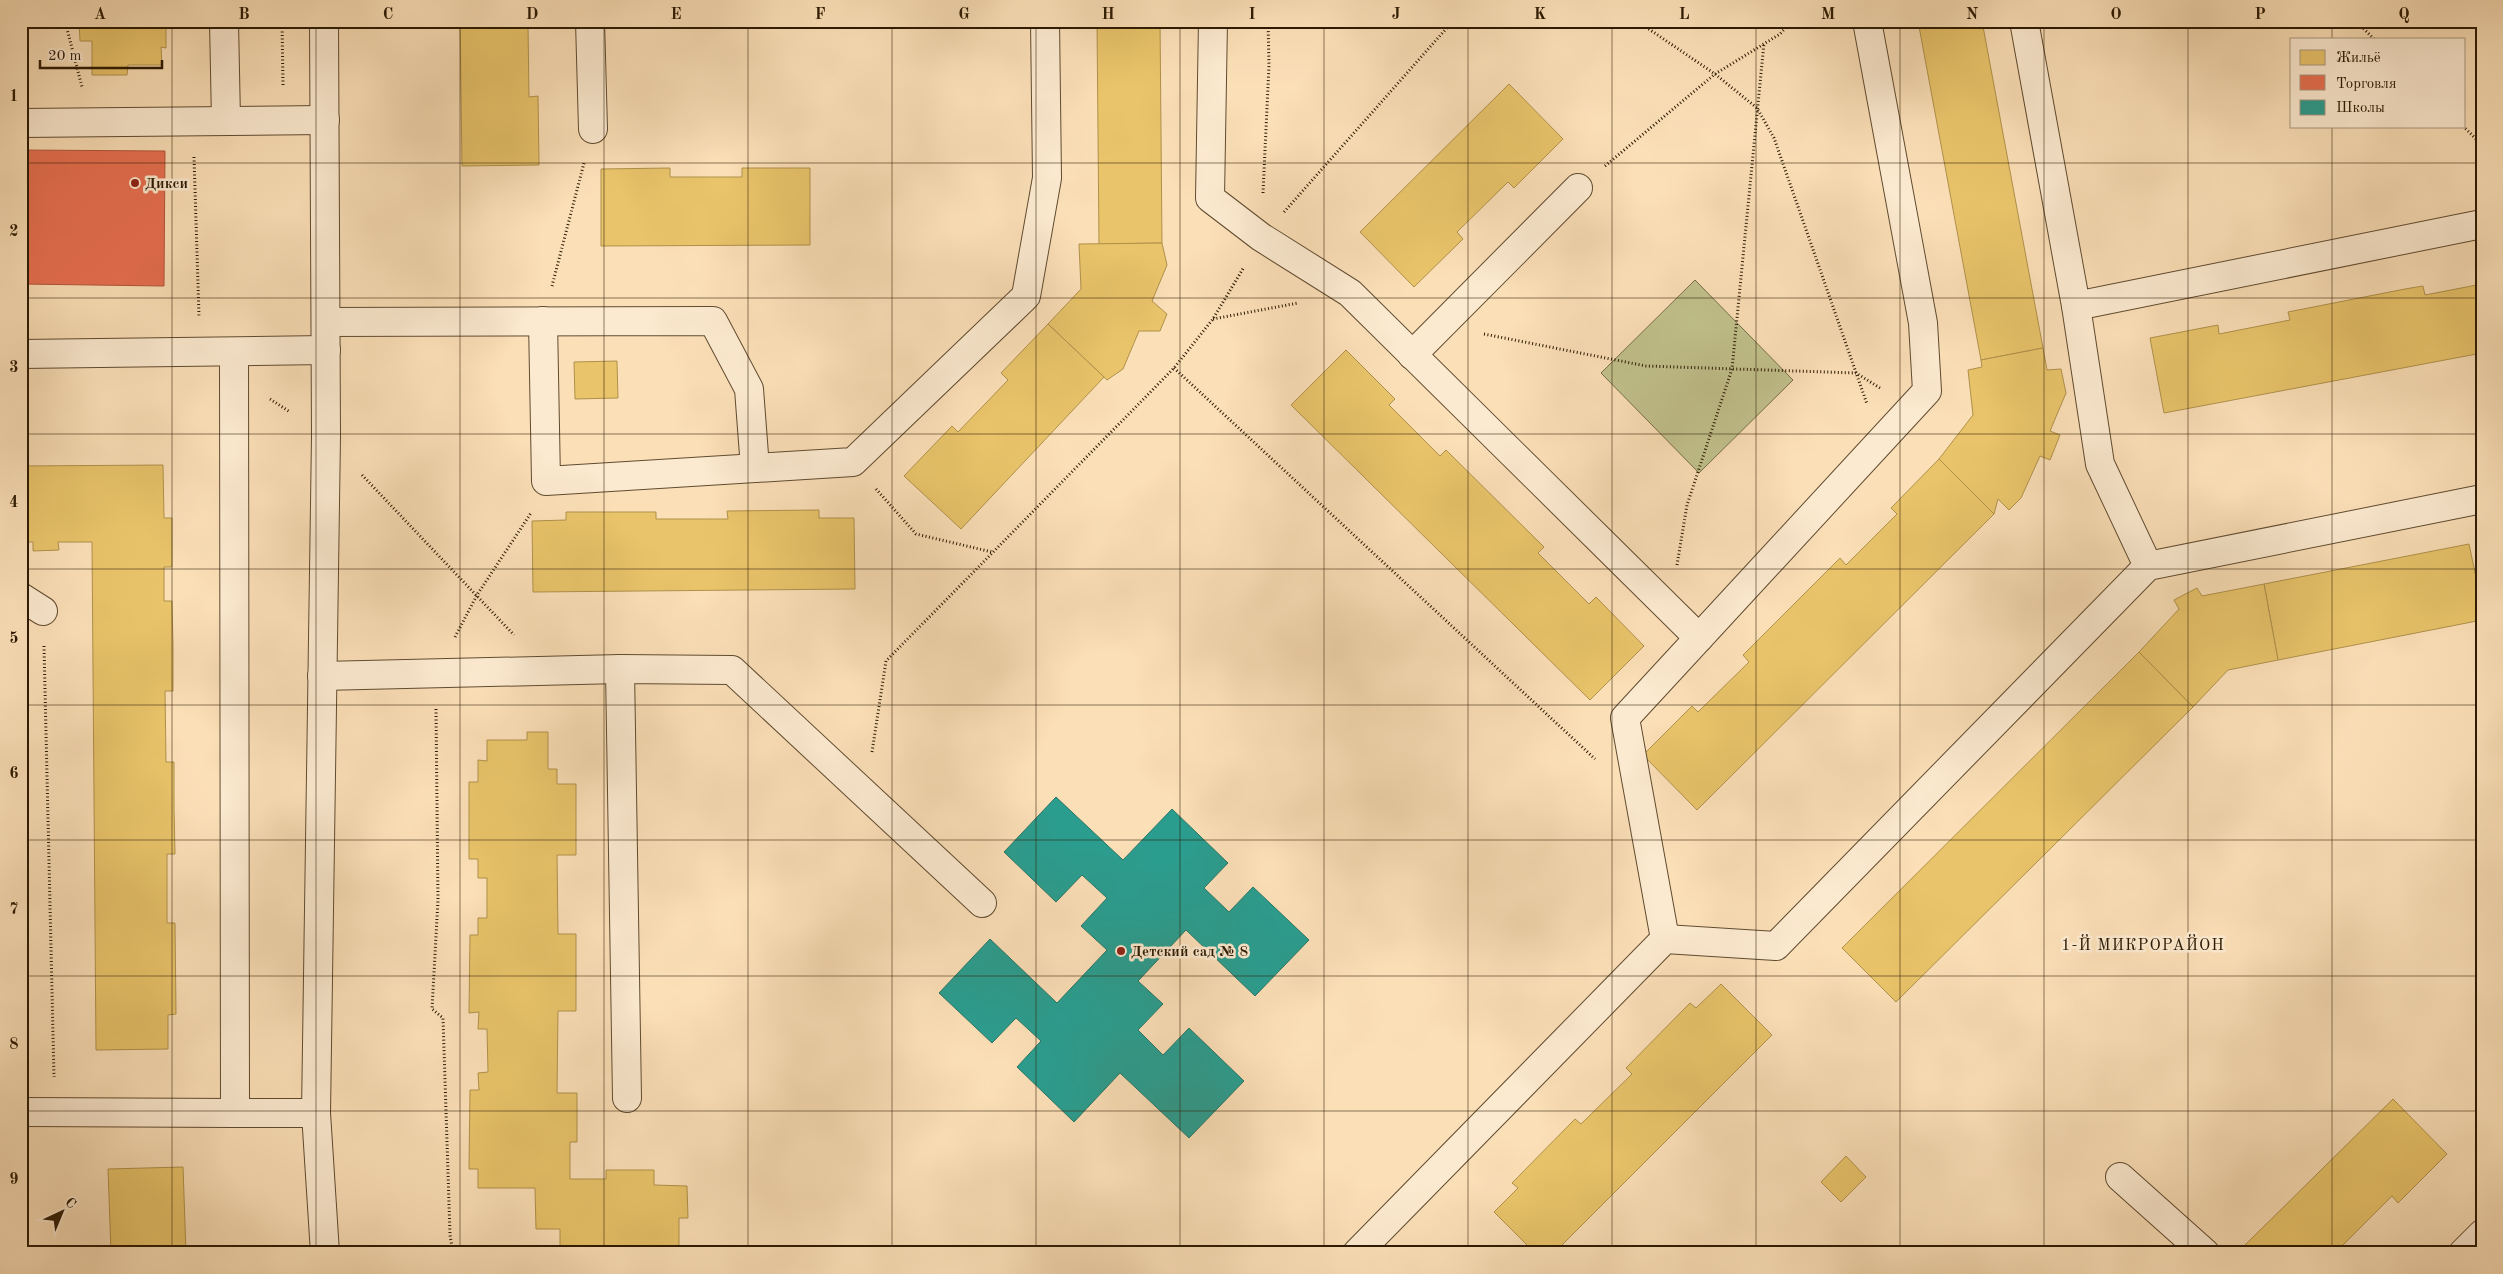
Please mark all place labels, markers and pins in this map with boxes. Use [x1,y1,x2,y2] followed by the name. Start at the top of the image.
[129,177,141,189] marker: Дикси
[145,177,188,192] place label: Дикси
[1115,945,1127,957] marker: Детский сад № 8
[1131,945,1249,960] place label: Детский сад № 8

